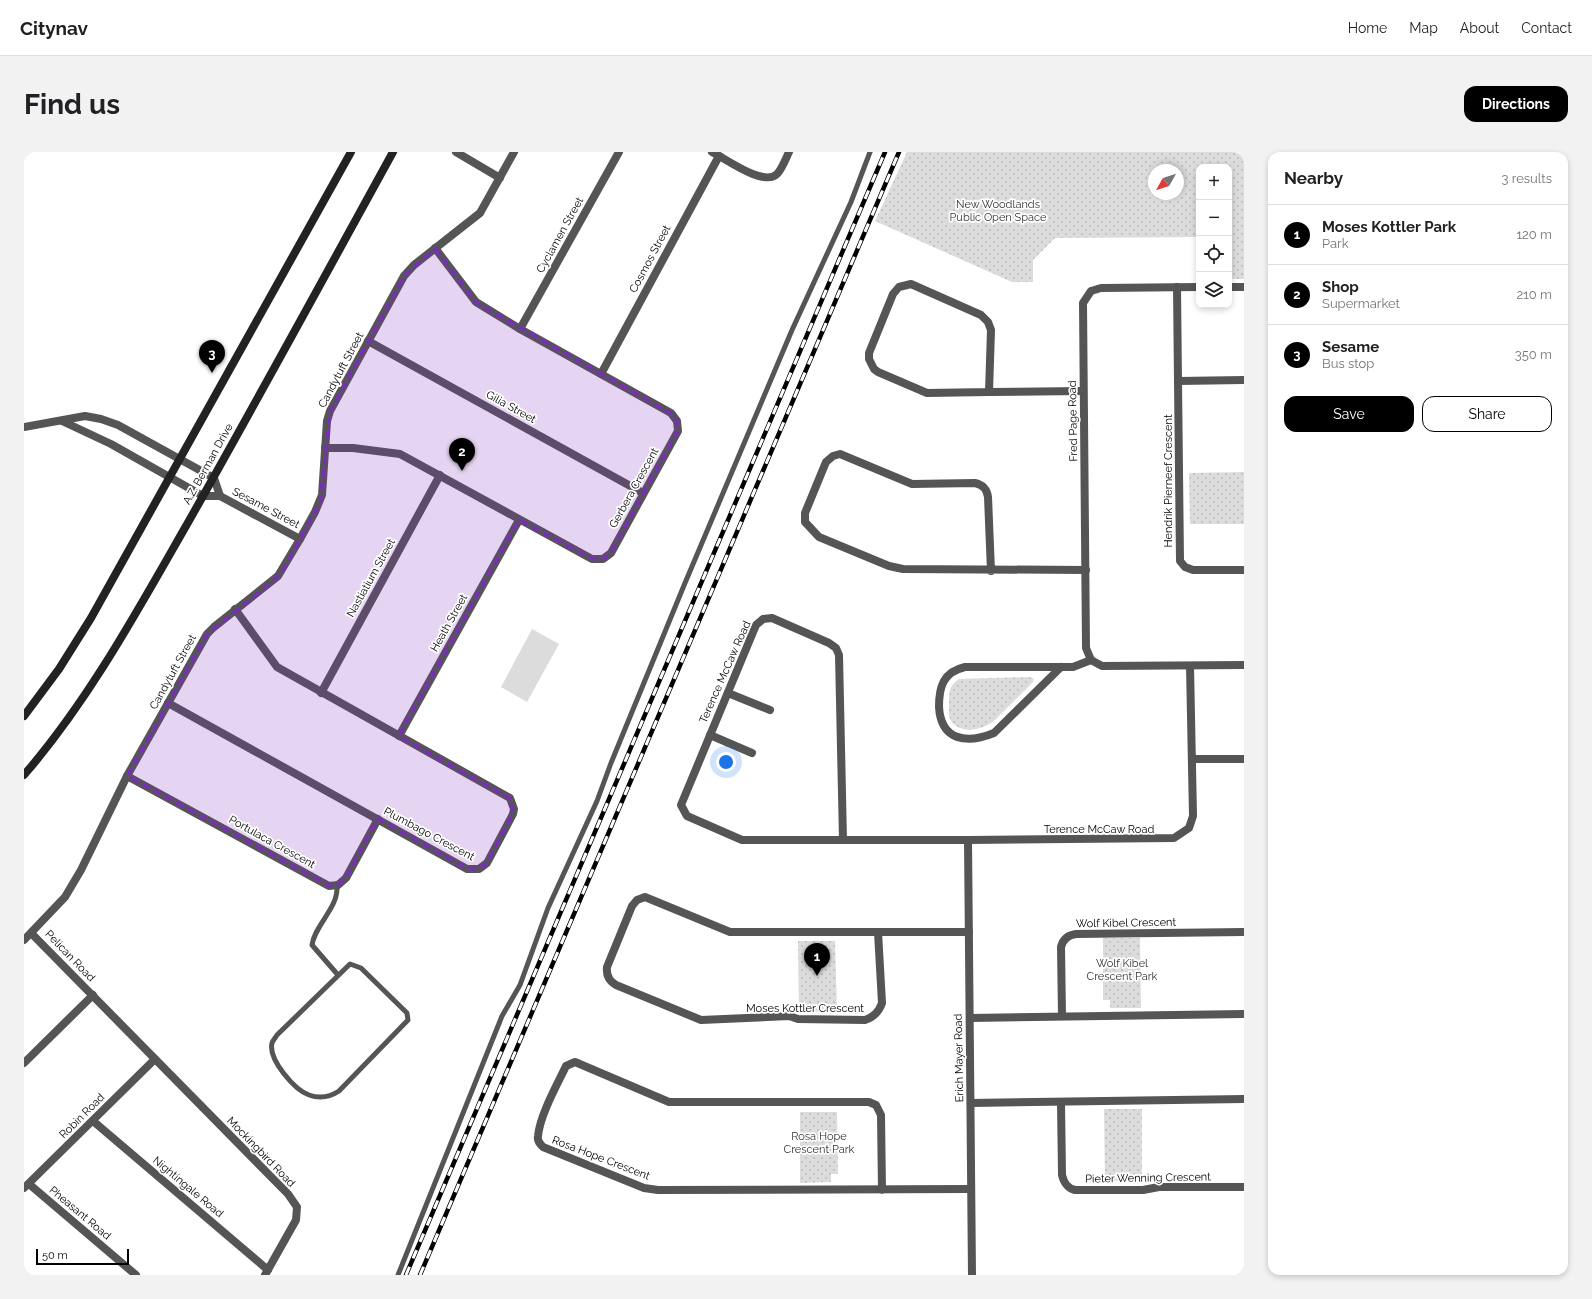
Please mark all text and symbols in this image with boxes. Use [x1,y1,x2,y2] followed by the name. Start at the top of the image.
[20,17,88,39] text: Citynav
[1348,20,1387,36] text: Home
[1409,20,1438,36] text: Map
[1460,20,1499,36] text: About
[1521,20,1572,36] text: Contact
[1464,86,1568,122] button: Directions
[24,88,120,121] text: Find us
[1148,164,1184,200] north arrow
[1196,164,1232,308] map controls
[1196,164,1232,200] button: +
[1284,168,1343,188] text: Nearby
[1502,171,1552,186] text: 3 results
[534,195,586,275] street label: Cyclamen Street
[950,198,1047,224] park label: New Woodlands Public Open Space
[1196,200,1232,236] button: −
[1322,218,1456,236] text: Moses Kottler Park
[627,223,673,295] street label: Cosmos Street
[1294,227,1300,242] text: 1
[1516,227,1552,242] text: 120 m
[1196,236,1232,272] button: locate
[1322,236,1349,251] text: Park
[1196,272,1232,308] button: layers
[1322,278,1359,296] text: Shop
[1293,287,1301,302] text: 2
[1516,287,1552,302] text: 210 m
[1322,296,1400,311] text: Supermarket
[316,330,367,410] street label: Candytuft Street
[1322,338,1379,356] text: Sesame
[199,340,225,373] pin: 3
[1293,347,1301,362] text: 3
[1515,347,1552,362] text: 350 m
[1322,356,1374,371] text: Bus stop
[1066,380,1080,462] street label: Fred Page Road
[484,388,538,426] street label: Gilia Street
[1284,396,1414,432] button: Save
[1422,396,1552,432] button: Share
[1162,414,1175,548] street label: Hendrik Pierneef Crescent
[180,421,236,507] street label: A.Z. Berman Drive
[449,438,475,471] pin: 2
[607,445,662,530] street label: Gerbera Crescent
[230,485,302,531] street label: Sesame Street
[344,536,398,620] street label: Nastiatium Street
[428,592,470,654] street label: Heath Street
[697,619,753,725] street label: Terence McCaw Road
[147,632,199,712] street label: Candytuft Street
[716,752,736,772] your location
[381,805,477,864] street label: Plumbago Crescent
[227,813,318,871] street label: Portulaca Crescent
[1044,823,1154,836] street label: Terence McCaw Road
[1076,916,1177,930] street label: Wolf Kibel Crescent
[42,928,98,984] street label: Pelican Road
[804,943,830,976] pin: 1
[1087,957,1158,983] park label: Wolf Kibel Crescent Park
[746,1002,864,1015] street label: Moses Kottler Crescent
[952,1013,966,1102] street label: Erich Mayer Road
[57,1091,107,1141] street label: Robin Road
[224,1114,298,1190] street label: Mockingbird Road
[784,1130,855,1156] park label: Rosa Hope Crescent Park
[550,1133,652,1183] street label: Rosa Hope Crescent
[150,1154,226,1220] street label: Nightingale Road
[1085,1170,1211,1186] street label: Pieter Wenning Crescent
[47,1184,114,1243] street label: Pheasant Road
[36,1247,129,1266] scale bar
[42,1249,68,1262] text: 50 m

